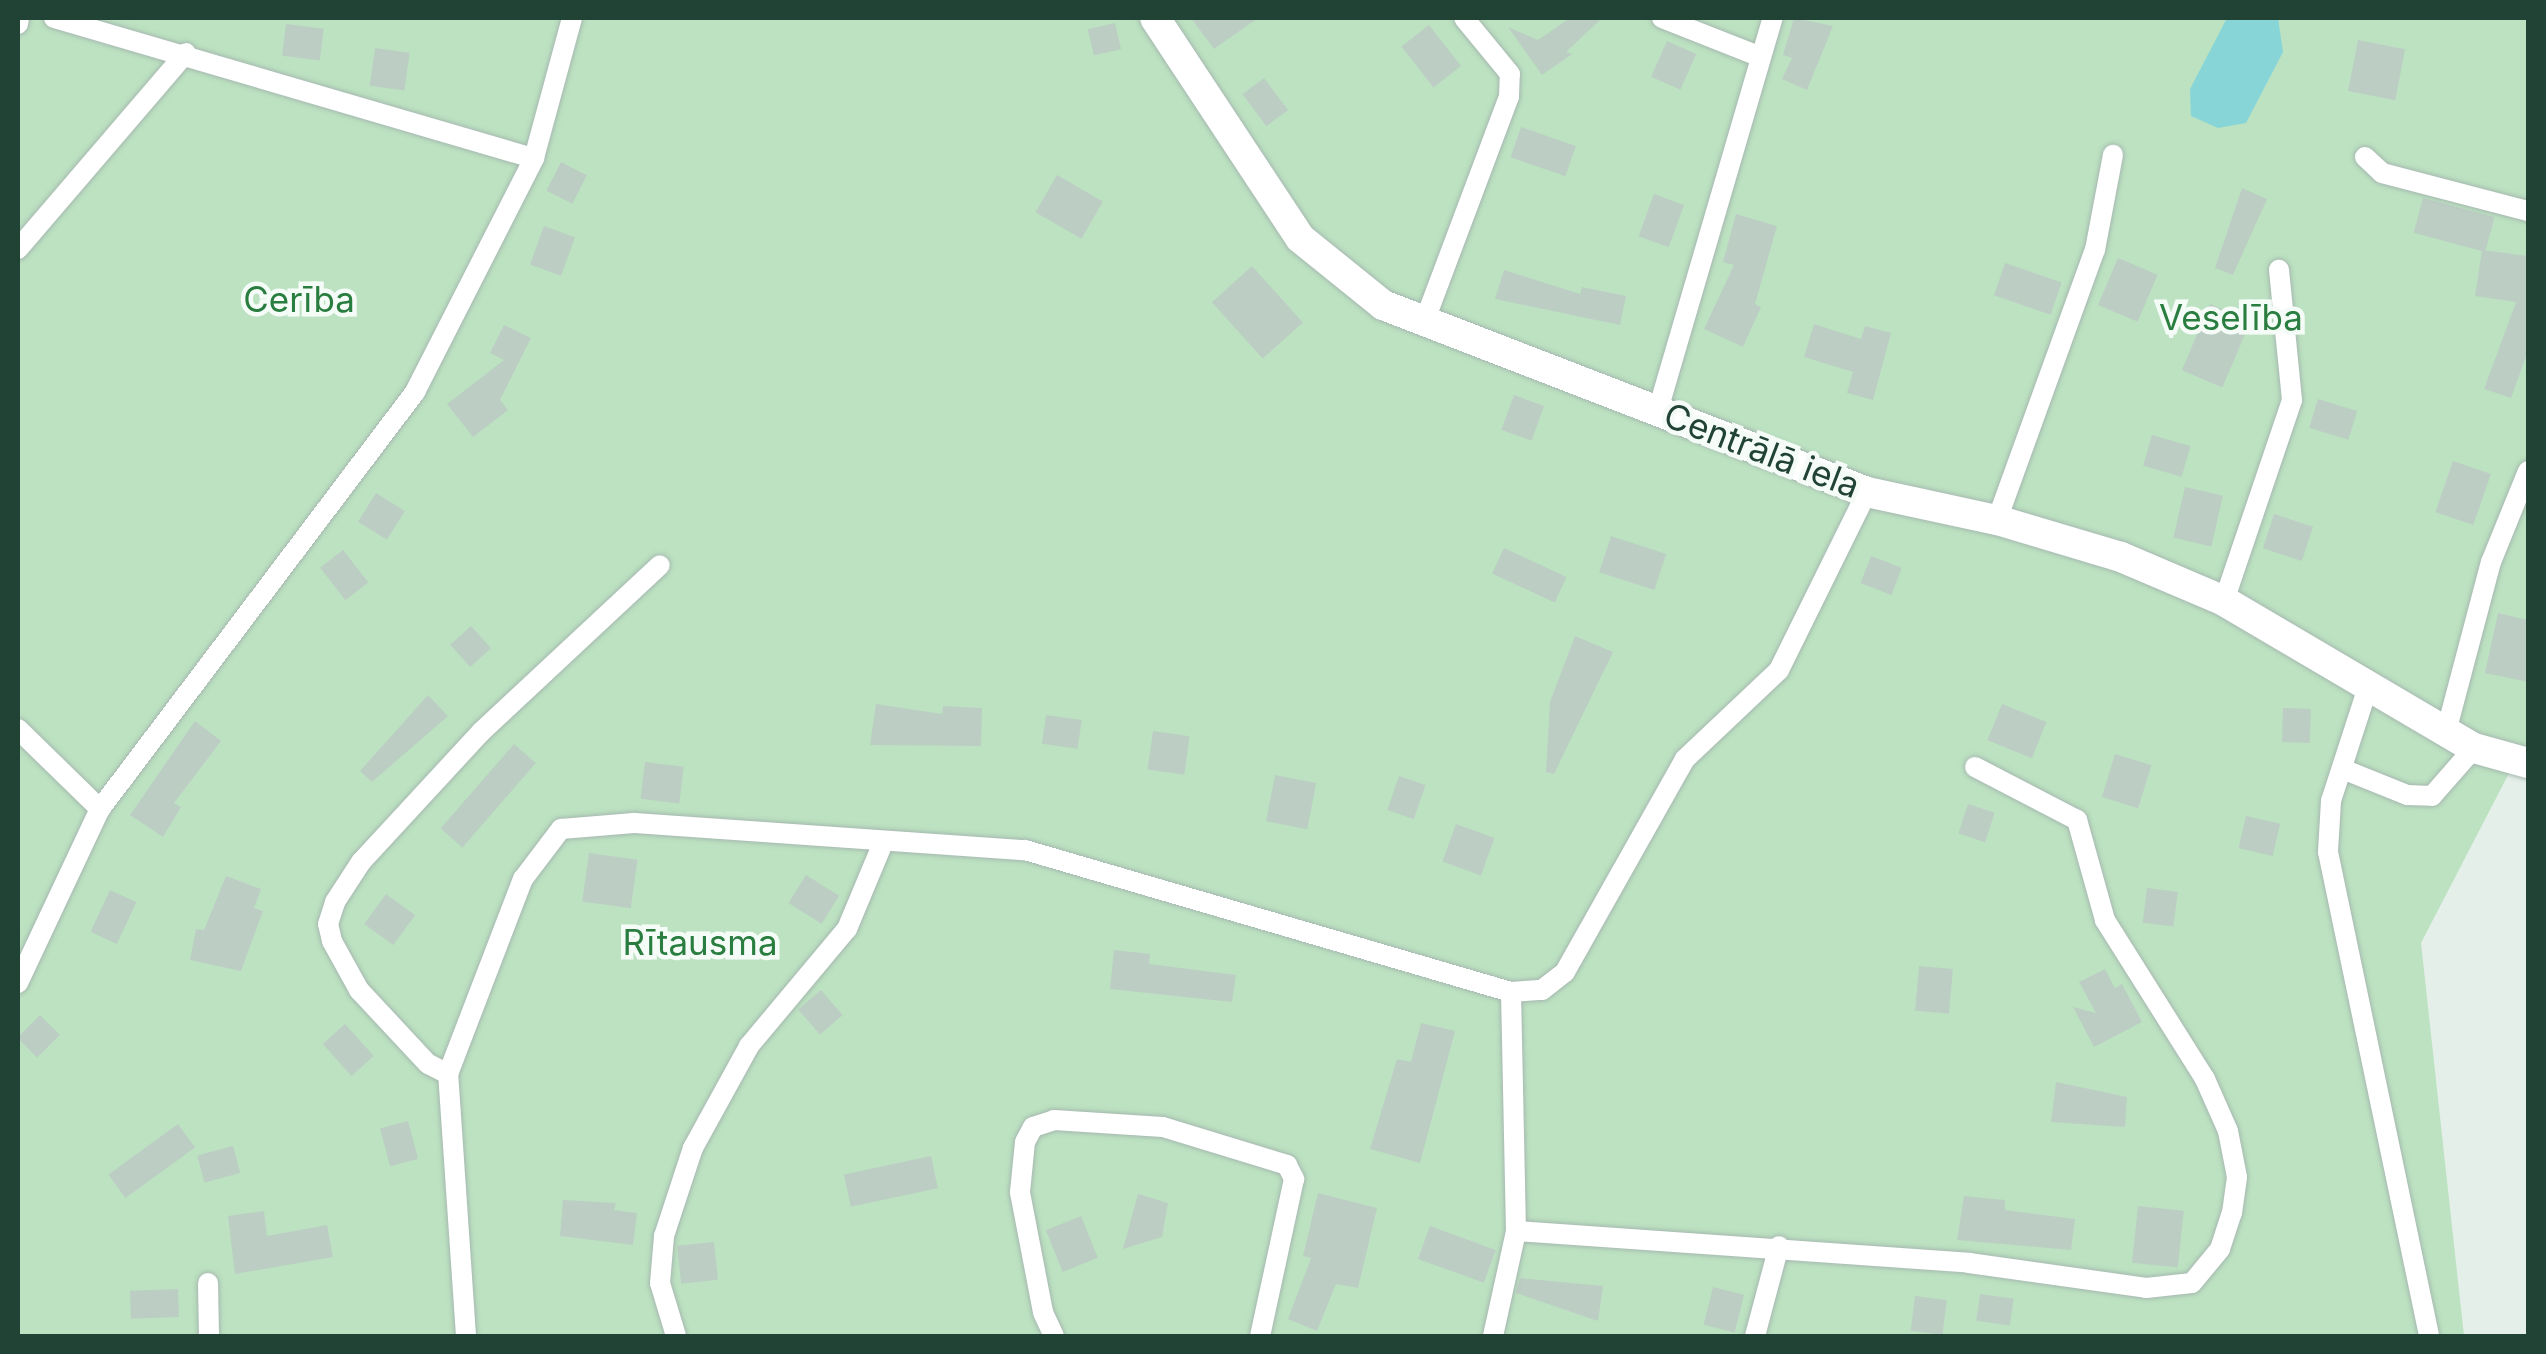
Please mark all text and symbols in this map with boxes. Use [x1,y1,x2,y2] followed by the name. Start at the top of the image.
[243,278,355,320] park label: Cerība
[2159,296,2303,338] park label: Veselība
[1658,393,1866,507] street label: Centrālā iela
[622,921,778,963] park label: Rītausma

